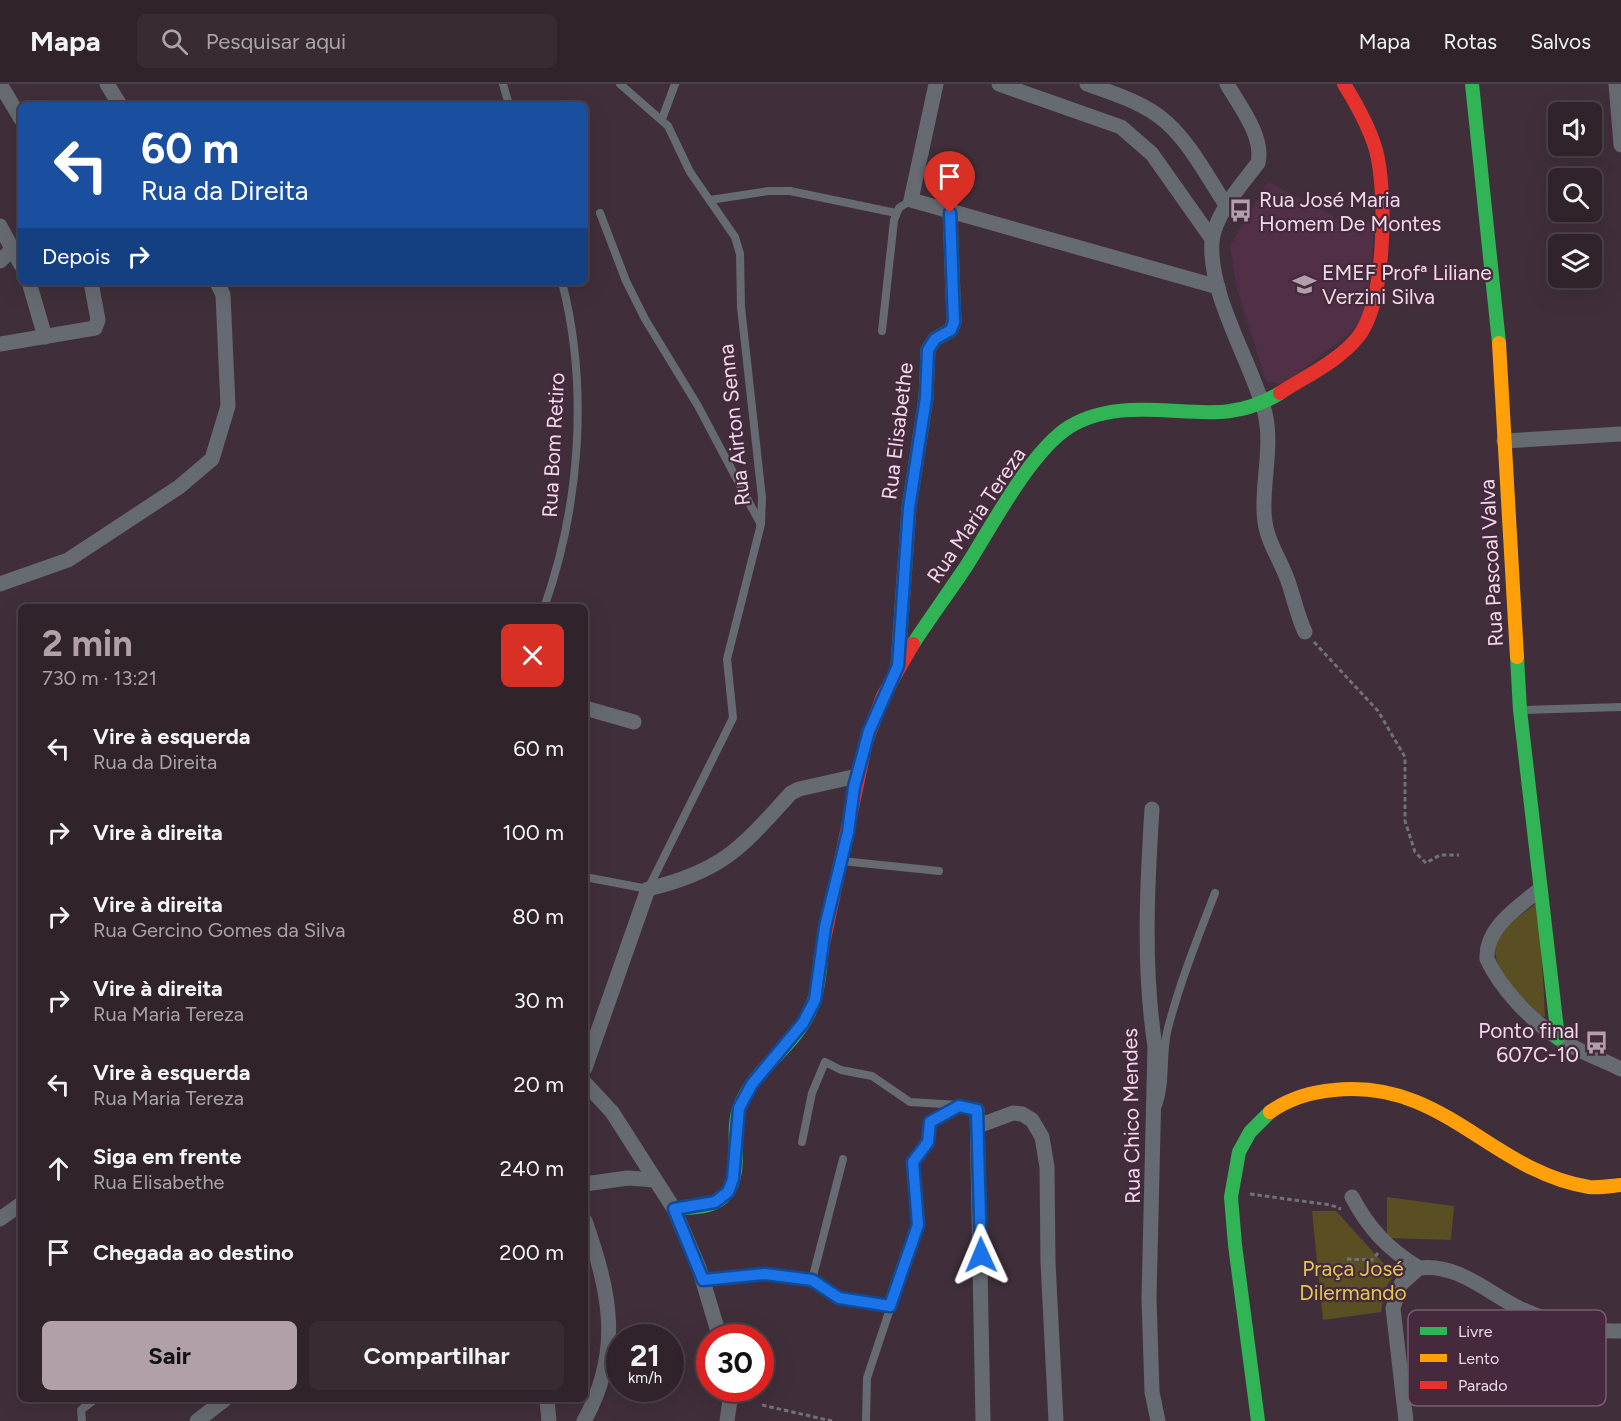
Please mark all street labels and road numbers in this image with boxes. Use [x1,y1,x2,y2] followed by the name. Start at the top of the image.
[713,343,755,507] street label: Rua Airton Senna
[876,361,918,501] street label: Rua Elisabethe
[537,372,569,518] street label: Rua Bom Retiro
[921,442,1031,588] street label: Rua Maria Tereza
[1474,479,1508,647] street label: Rua Pascoal Valva
[1117,1028,1145,1204] street label: Rua Chico Mendes

